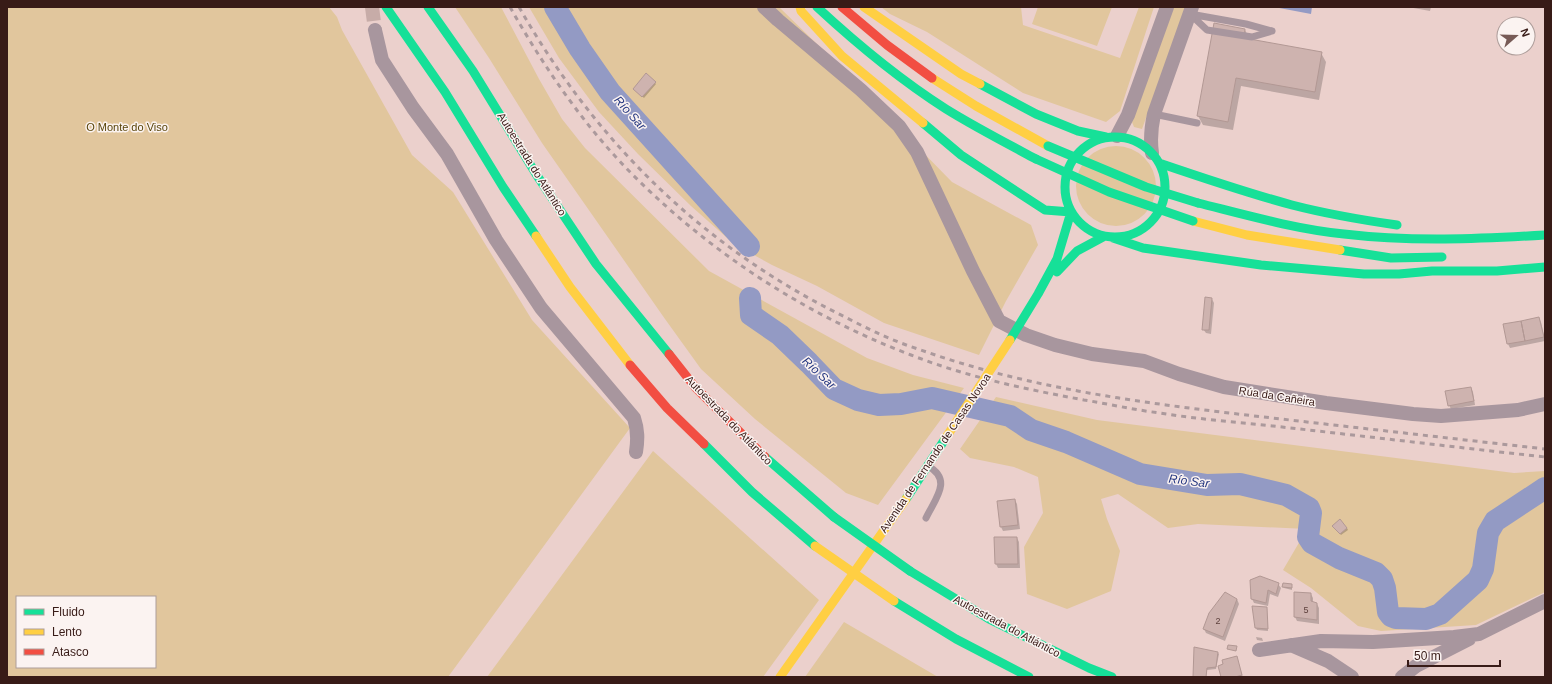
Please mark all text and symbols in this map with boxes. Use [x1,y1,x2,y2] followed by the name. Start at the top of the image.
[1496,16,1536,56] north arrow
[1518,27,1532,38] text: N
[611,93,649,134] water label: Río Sar
[495,110,569,218] street label: Autoestrada do Atlántico
[86,121,168,133] park label: O Monte do Viso
[799,354,839,393] water label: Río Sar
[877,370,993,535] street label: Avenida de Fernando de Casas Novoa
[683,373,775,467] street label: Autoestrada do Atlántico
[1238,384,1317,408] street label: Rúa da Cañeira
[1168,472,1211,491] water label: Río Sar
[952,593,1062,659] street label: Autoestrada do Atlántico
[16,596,156,668] legend
[52,605,85,619] text: Fluido
[1303,605,1309,615] house number: 5
[1215,616,1221,626] house number: 2
[52,625,82,639] text: Lento
[1408,642,1500,668] scale bar
[52,645,89,659] text: Atasco
[1414,649,1441,663] text: 50 m

